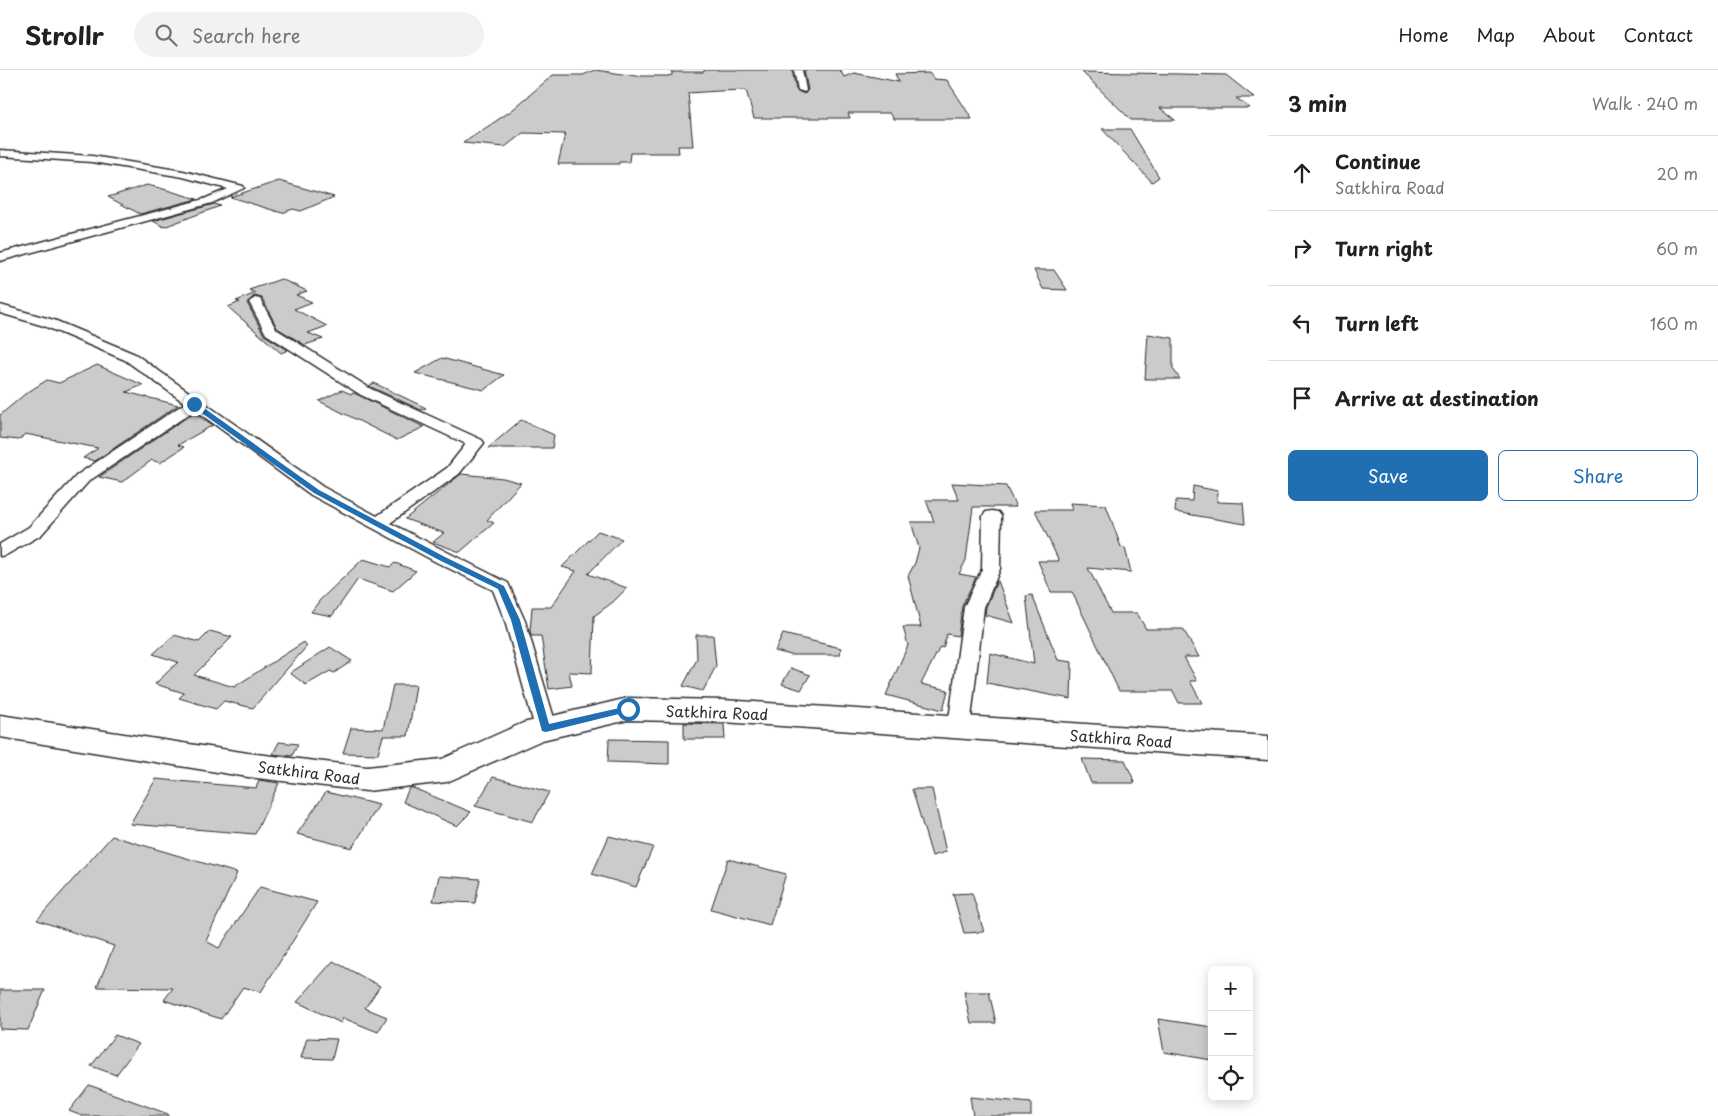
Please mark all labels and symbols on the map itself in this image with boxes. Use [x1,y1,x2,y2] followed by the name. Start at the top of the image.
[183,393,206,416] route end
[617,698,640,721] route start
[665,699,769,725] street label: Satkhira Road
[1069,723,1173,753] street label: Satkhira Road
[257,754,361,790] street label: Satkhira Road

